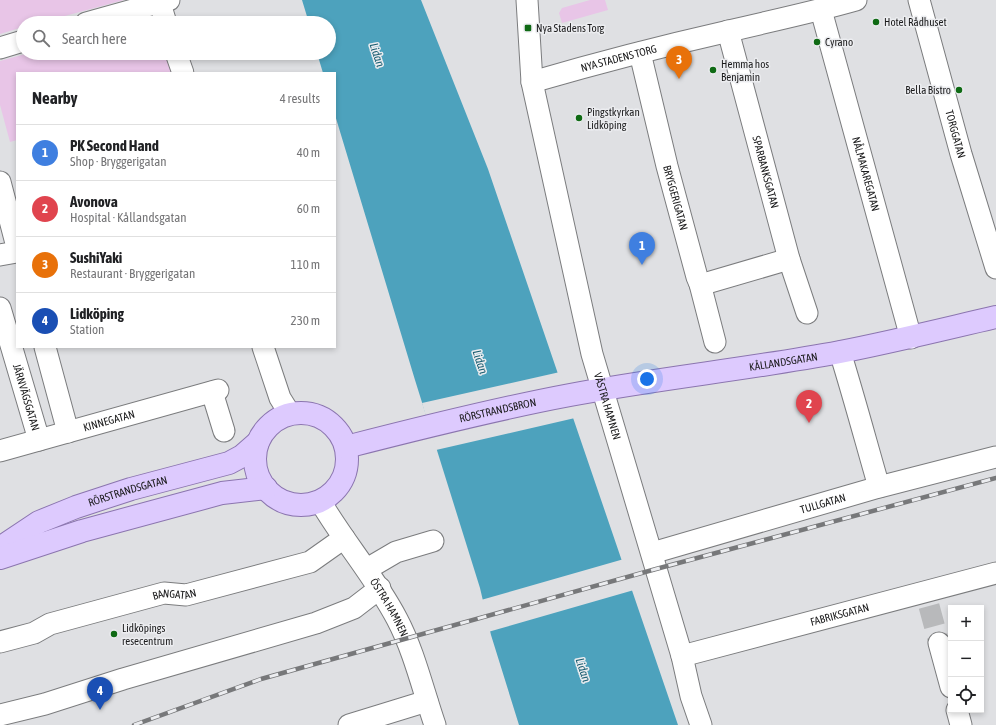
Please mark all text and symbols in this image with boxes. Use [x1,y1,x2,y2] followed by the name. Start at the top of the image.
[16,16,336,60] search box
[884,16,947,28] place label: Hotel Rådhuset
[871,17,881,27] marker: Hotel Rådhuset
[536,22,605,34] place label: Nya Stadens Torg
[523,23,533,33] marker: Nya Stadens Torg
[30,27,52,49] icon: search
[62,30,127,47] text: Search here
[825,36,853,48] place label: Cyrano
[812,37,822,47] marker: Cyrano
[367,41,387,69] water label: Lidan
[579,42,658,74] street label: NYA STADENS TORG
[666,46,692,79] pin: 3
[721,58,769,83] place label: Hemma hos Benjamin
[708,65,718,75] marker: Hemma hos Benjamin
[905,84,951,96] place label: Bella Bistro
[954,85,964,95] marker: Bella Bistro
[32,88,78,108] text: Nearby
[280,91,320,106] text: 4 results
[587,106,640,131] place label: Pingstkyrkan Lidköping
[943,109,968,160] street label: TORGGATAN
[574,113,584,123] marker: Pingstkyrkan Lidköping
[750,134,781,210] street label: SPARBANKSGATAN
[850,135,882,213] street label: NÅLMAKAREGATAN
[70,137,159,154] text: PK Second Hand
[42,145,48,160] text: 1
[297,145,320,160] text: 40 m
[70,154,167,169] text: Shop · Bryggerigatan
[661,164,690,232] street label: BRYGGERIGATAN
[70,193,118,210] text: Avonova
[42,201,48,216] text: 2
[297,201,320,216] text: 60 m
[70,210,187,225] text: Hospital · Kållandsgatan
[629,232,655,265] pin: 1
[70,249,122,266] text: SushiYaki
[42,257,48,272] text: 3
[291,257,320,272] text: 110 m
[70,266,195,281] text: Restaurant · Bryggerigatan
[70,305,124,322] text: Lidköping
[42,313,48,328] text: 4
[291,313,320,328] text: 230 m
[70,322,104,337] text: Station
[470,348,490,376] water label: Lidan
[748,350,818,373] street label: KÅLLANDSGATAN
[11,362,42,432] street label: JÄRNVÄGSGATAN
[637,369,657,389] your location
[592,371,623,441] street label: VÄSTRA HAMNEN
[796,390,822,423] pin: 2
[458,396,537,425] street label: RÖRSTRANDSBRON
[82,408,136,433] street label: KINNEGATAN
[87,474,169,509] street label: RÖRSTRANDSGATAN
[799,491,847,516] street label: TULLGATAN
[368,576,410,638] street label: ÖSTRA HAMNEN
[151,587,198,602] street label: BANGATAN
[809,601,870,628] street label: FABRIKSGATAN
[948,605,984,713] map controls
[948,605,984,641] button: +
[122,622,173,647] place label: Lidköpings resecentrum
[109,629,119,639] marker: Lidköpings resecentrum
[948,641,984,677] button: −
[573,656,593,684] water label: Lidan
[87,677,113,710] pin: 4
[948,677,984,713] button: locate

